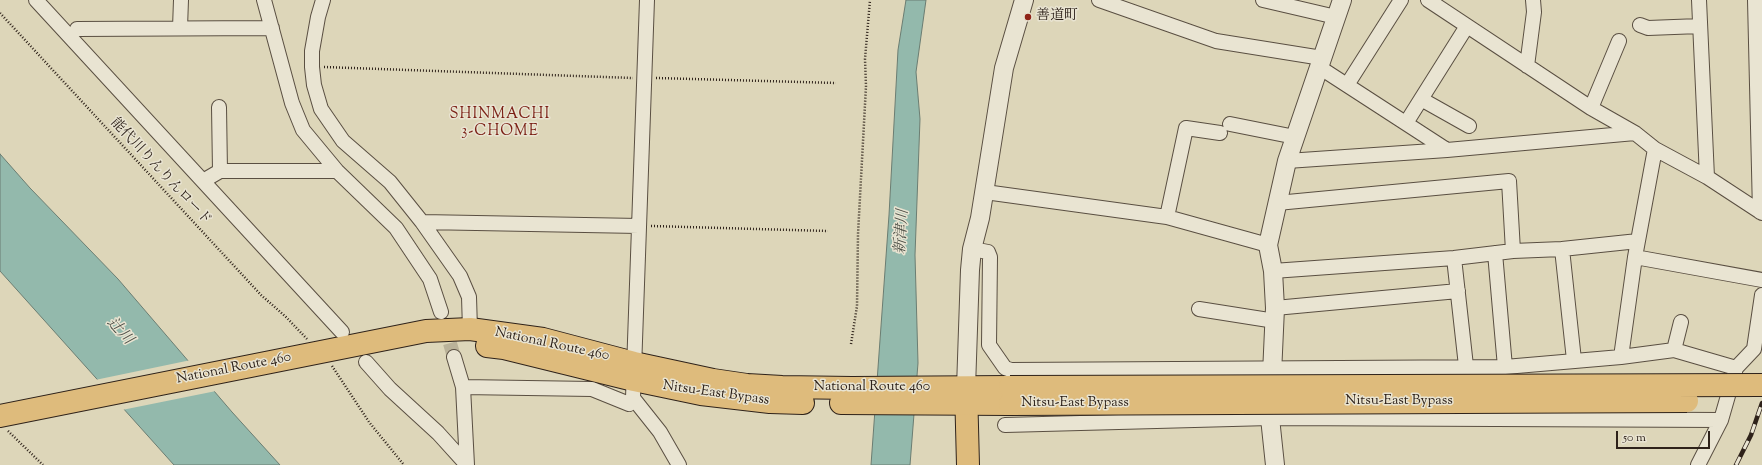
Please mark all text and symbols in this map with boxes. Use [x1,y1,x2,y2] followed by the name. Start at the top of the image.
[1036,9,1078,25] place label: 善道町
[1023,12,1033,22] marker: 善道町
[450,106,550,141] district label: SHINMACHI 3-CHOME
[106,115,214,229] street label: 能代川りんりんロード
[892,209,914,255] water label: 新津川
[102,315,136,349] water label: 辻川
[493,325,611,365] street label: National Route 460
[175,350,293,388] street label: National Route 460
[662,378,770,410] street label: Nitsu-East Bypass
[814,380,930,396] street label: National Route 460
[1345,394,1453,410] street label: Nitsu-East Bypass
[1021,396,1129,412] street label: Nitsu-East Bypass
[1618,423,1712,449] scale bar
[1623,429,1646,447] text: 50 m

